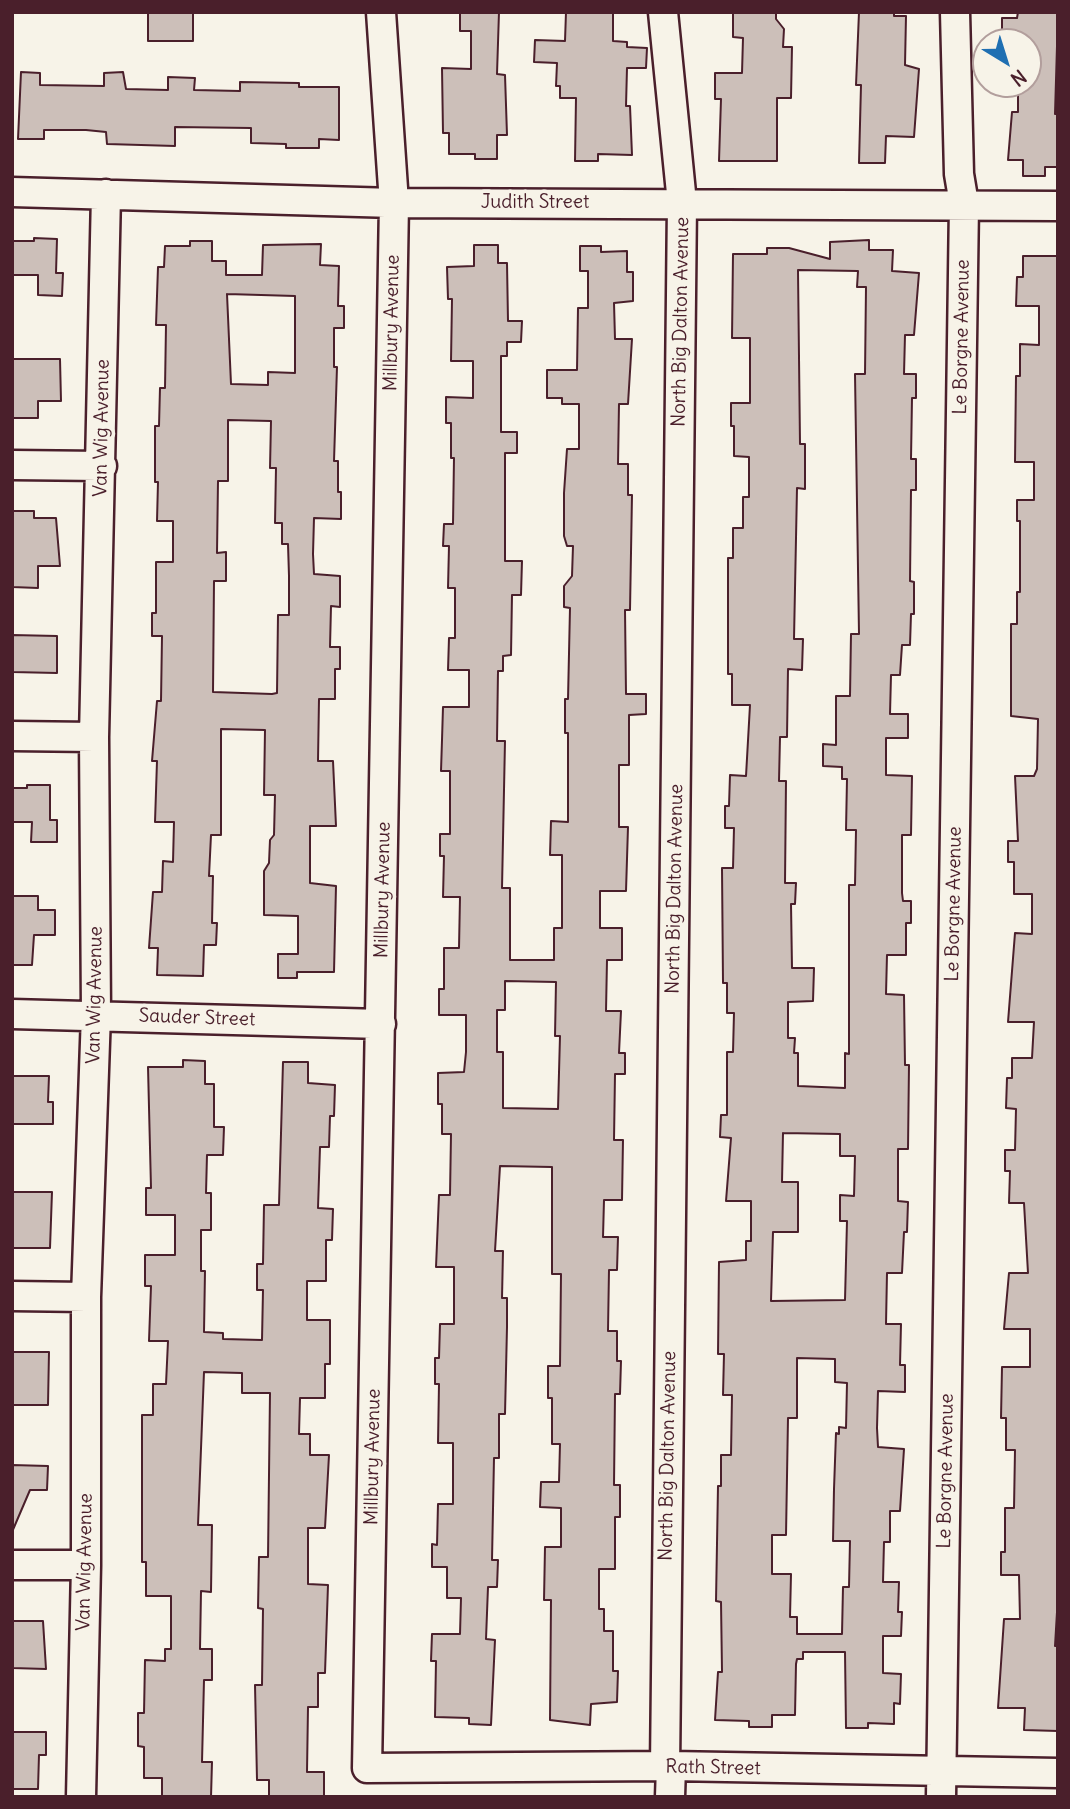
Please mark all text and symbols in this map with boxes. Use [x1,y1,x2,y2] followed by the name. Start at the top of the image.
[972,28,1042,98] north arrow
[1006,64,1031,91] text: N
[481,192,589,214] street label: Judith Street
[668,217,694,427] street label: North Big Dalton Avenue
[379,255,405,391] street label: Millbury Avenue
[949,259,975,415] street label: Le Borgne Avenue
[89,359,115,497] street label: Van Wig Avenue
[662,784,688,994] street label: North Big Dalton Avenue
[370,822,396,958] street label: Millbury Avenue
[941,826,967,982] street label: Le Borgne Avenue
[82,926,108,1064] street label: Van Wig Avenue
[138,1005,256,1031] street label: Sauder Street
[655,1351,681,1561] street label: North Big Dalton Avenue
[360,1389,386,1525] street label: Millbury Avenue
[933,1393,959,1549] street label: Le Borgne Avenue
[72,1493,98,1631] street label: Van Wig Avenue
[665,1756,761,1780] street label: Rath Street

